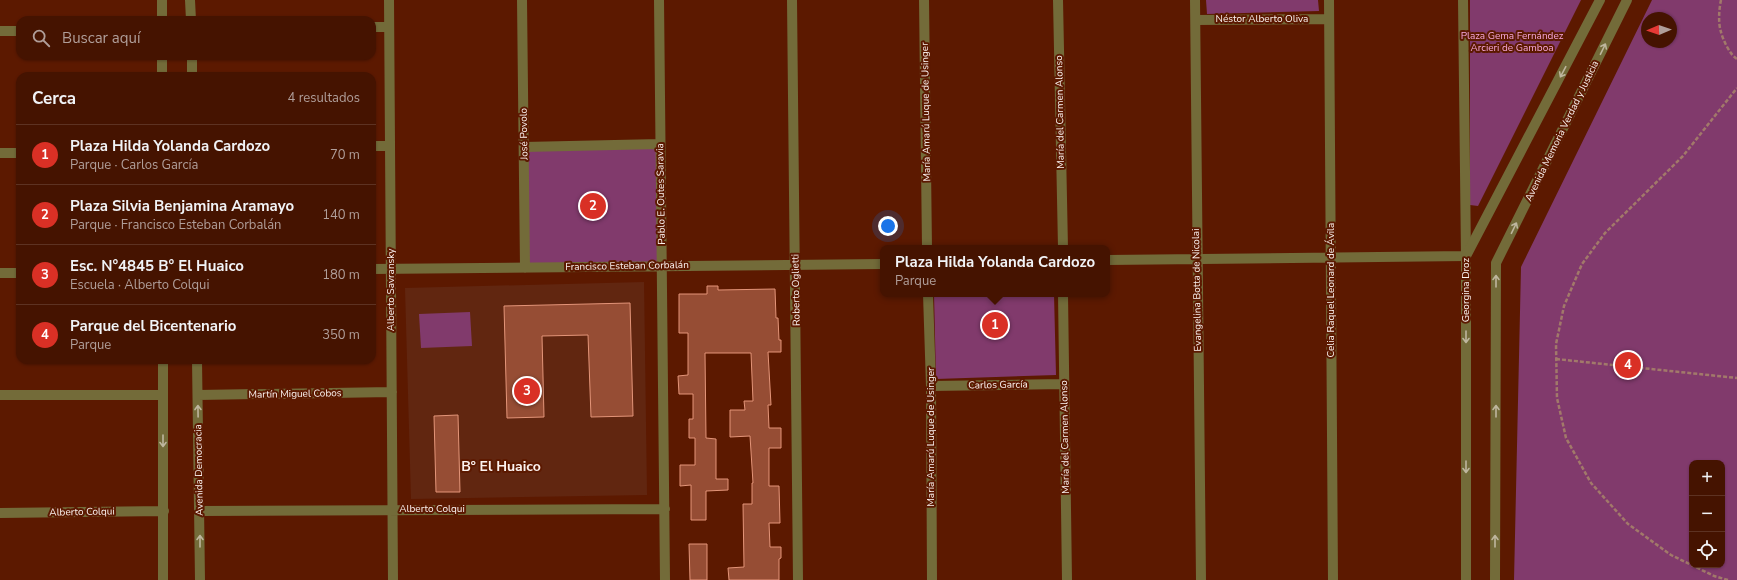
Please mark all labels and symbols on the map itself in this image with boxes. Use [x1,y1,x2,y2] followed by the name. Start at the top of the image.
[1216,12,1308,26] street label: Néstor Alberto Oliva
[1641,12,1677,48] north arrow
[1461,29,1564,55] park label: Plaza Gema Fernández Arcieri de Gamboa
[918,42,934,182] street label: María Amarú Luque de Usinger
[1600,43,1607,55] one-way arrow
[1052,55,1068,169] street label: María del Carmen Alonso
[1522,58,1602,204] street label: Avenida Memoria Verdad y Justicia
[1558,66,1566,78] one-way arrow
[517,107,531,161] street label: José Povolo
[653,143,669,245] street label: Pablo E. Outes Saravia
[580,191,606,221] pin: 2
[878,216,898,236] your location
[1511,222,1518,234] one-way arrow
[1324,223,1338,357] street label: Celia Raquel Leonard de Ávila
[1189,228,1205,352] street label: Evangelina Botta de Nicolai
[384,248,398,331] street label: Alberto Savransky
[788,254,804,326] street label: Roberto Oglietti
[1459,257,1473,322] street label: Georgina Droz
[565,258,689,274] street label: Francisco Esteban Corbalán
[1492,275,1500,288] one-way arrow
[982,310,1008,340] pin: 1
[1462,330,1470,343] one-way arrow
[1615,350,1641,380] pin: 4
[924,367,938,507] street label: María Amarú Luque de Usinger
[514,376,540,406] pin: 3
[968,377,1028,393] street label: Carlos García
[1057,380,1073,494] street label: María del Carmen Alonso
[248,386,342,402] street label: Martín Miguel Cobos
[194,405,202,418] one-way arrow
[1492,405,1500,418] one-way arrow
[191,424,207,516] street label: Avenida Democracia
[159,434,167,447] one-way arrow
[461,457,541,476] district label: Bº El Huaico
[1462,460,1470,473] one-way arrow
[399,502,465,516] street label: Alberto Colqui
[49,504,115,520] street label: Alberto Colqui
[196,535,204,548] one-way arrow
[1491,535,1499,548] one-way arrow

